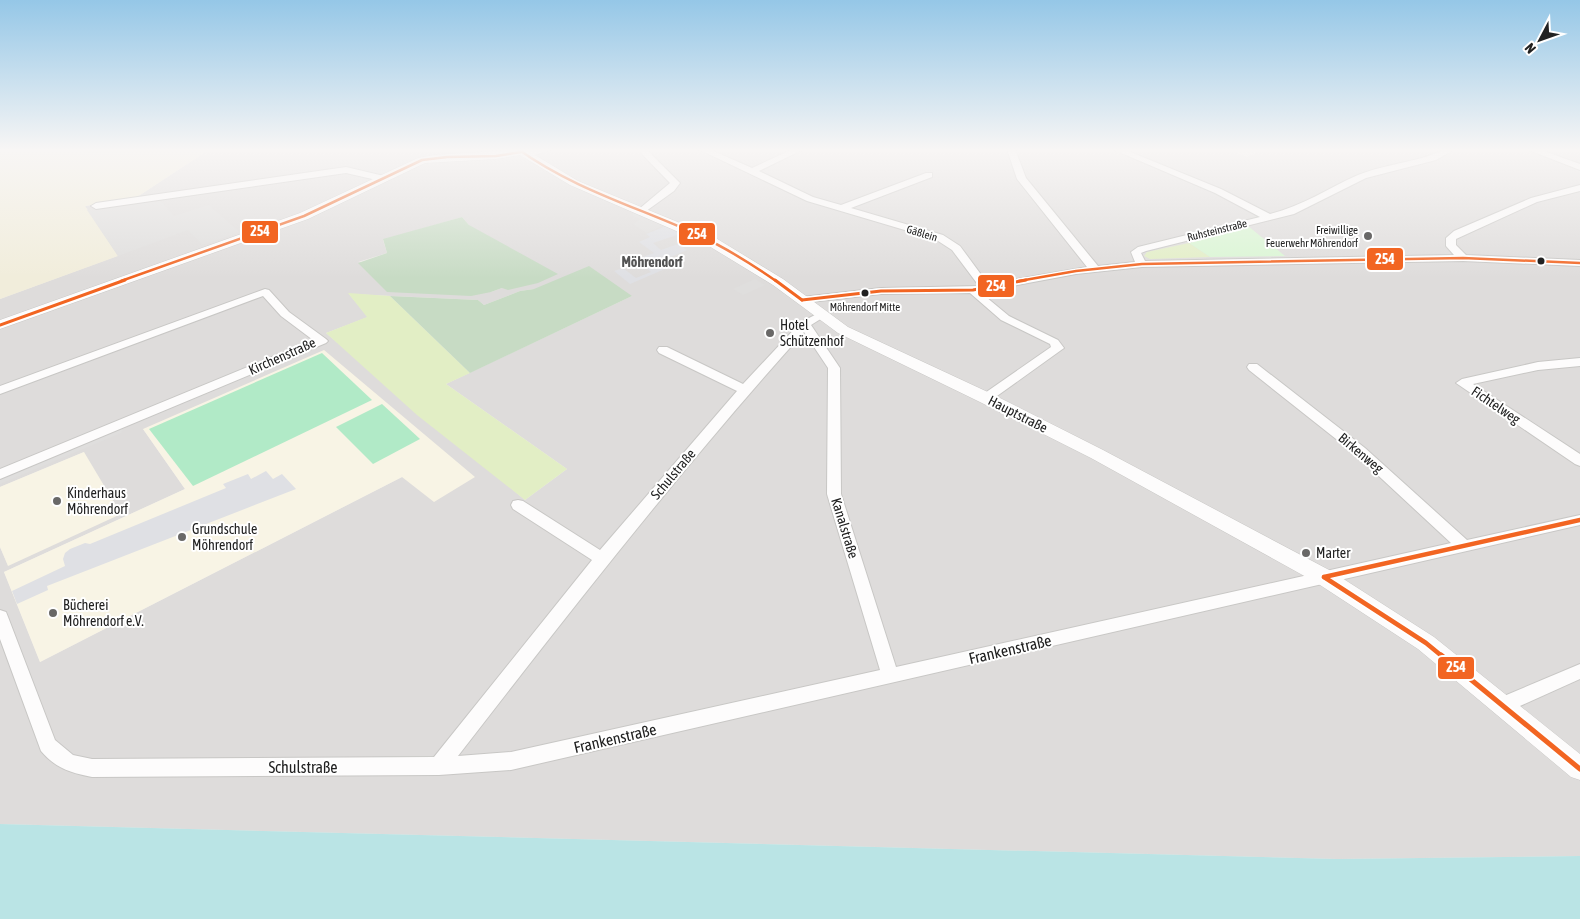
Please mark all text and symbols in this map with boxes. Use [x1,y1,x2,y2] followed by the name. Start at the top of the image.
[1515,15,1565,65] north arrow
[1521,40,1539,57] text: N
[1186,217,1248,243] street label: Ruhsteinstraße
[241,220,279,244] line badge: 254
[678,222,716,246] line badge: 254
[250,223,270,239] text: 254
[905,223,939,243] street label: Gäßlein
[1266,224,1358,249] place label: Freiwillige Feuerwehr Möhrendorf
[687,226,707,242] text: 254
[1362,230,1374,242] marker: Freiwillige Feuerwehr Möhrendorf
[1366,247,1404,271] line badge: 254
[1375,251,1395,267] text: 254
[621,254,683,270] district label: Möhrendorf
[1536,256,1546,266] unlabelled marker
[977,274,1015,298] line badge: 254
[986,278,1006,294] text: 254
[860,288,870,298] marker: Möhrendorf Mitte
[830,301,900,313] place label: Möhrendorf Mitte
[780,317,844,349] place label: Hotel Schützenhof
[764,327,776,339] marker: Hotel Schützenhof
[246,334,318,378] street label: Kirchenstraße
[1469,383,1523,427] street label: Fichtelweg
[986,392,1050,436] street label: Hauptstraße
[1335,430,1387,476] street label: Birkenweg
[647,446,699,502] street label: Schulstraße
[67,485,128,517] place label: Kinderhaus Möhrendorf
[51,495,63,507] marker: Kinderhaus Möhrendorf
[828,496,862,560] street label: Kanalstraße
[192,521,257,553] place label: Grundschule Möhrendorf
[176,531,188,543] marker: Grundschule Möhrendorf
[1316,545,1351,561] place label: Marter
[1300,547,1312,559] marker: Marter
[63,597,144,629] place label: Bücherei Möhrendorf e.V.
[47,607,59,619] marker: Bücherei Möhrendorf e.V.
[967,631,1053,667] street label: Frankenstraße
[1437,656,1475,680] line badge: 254
[1446,659,1466,675] text: 254
[572,720,658,756] street label: Frankenstraße
[268,758,338,776] street label: Schulstraße

